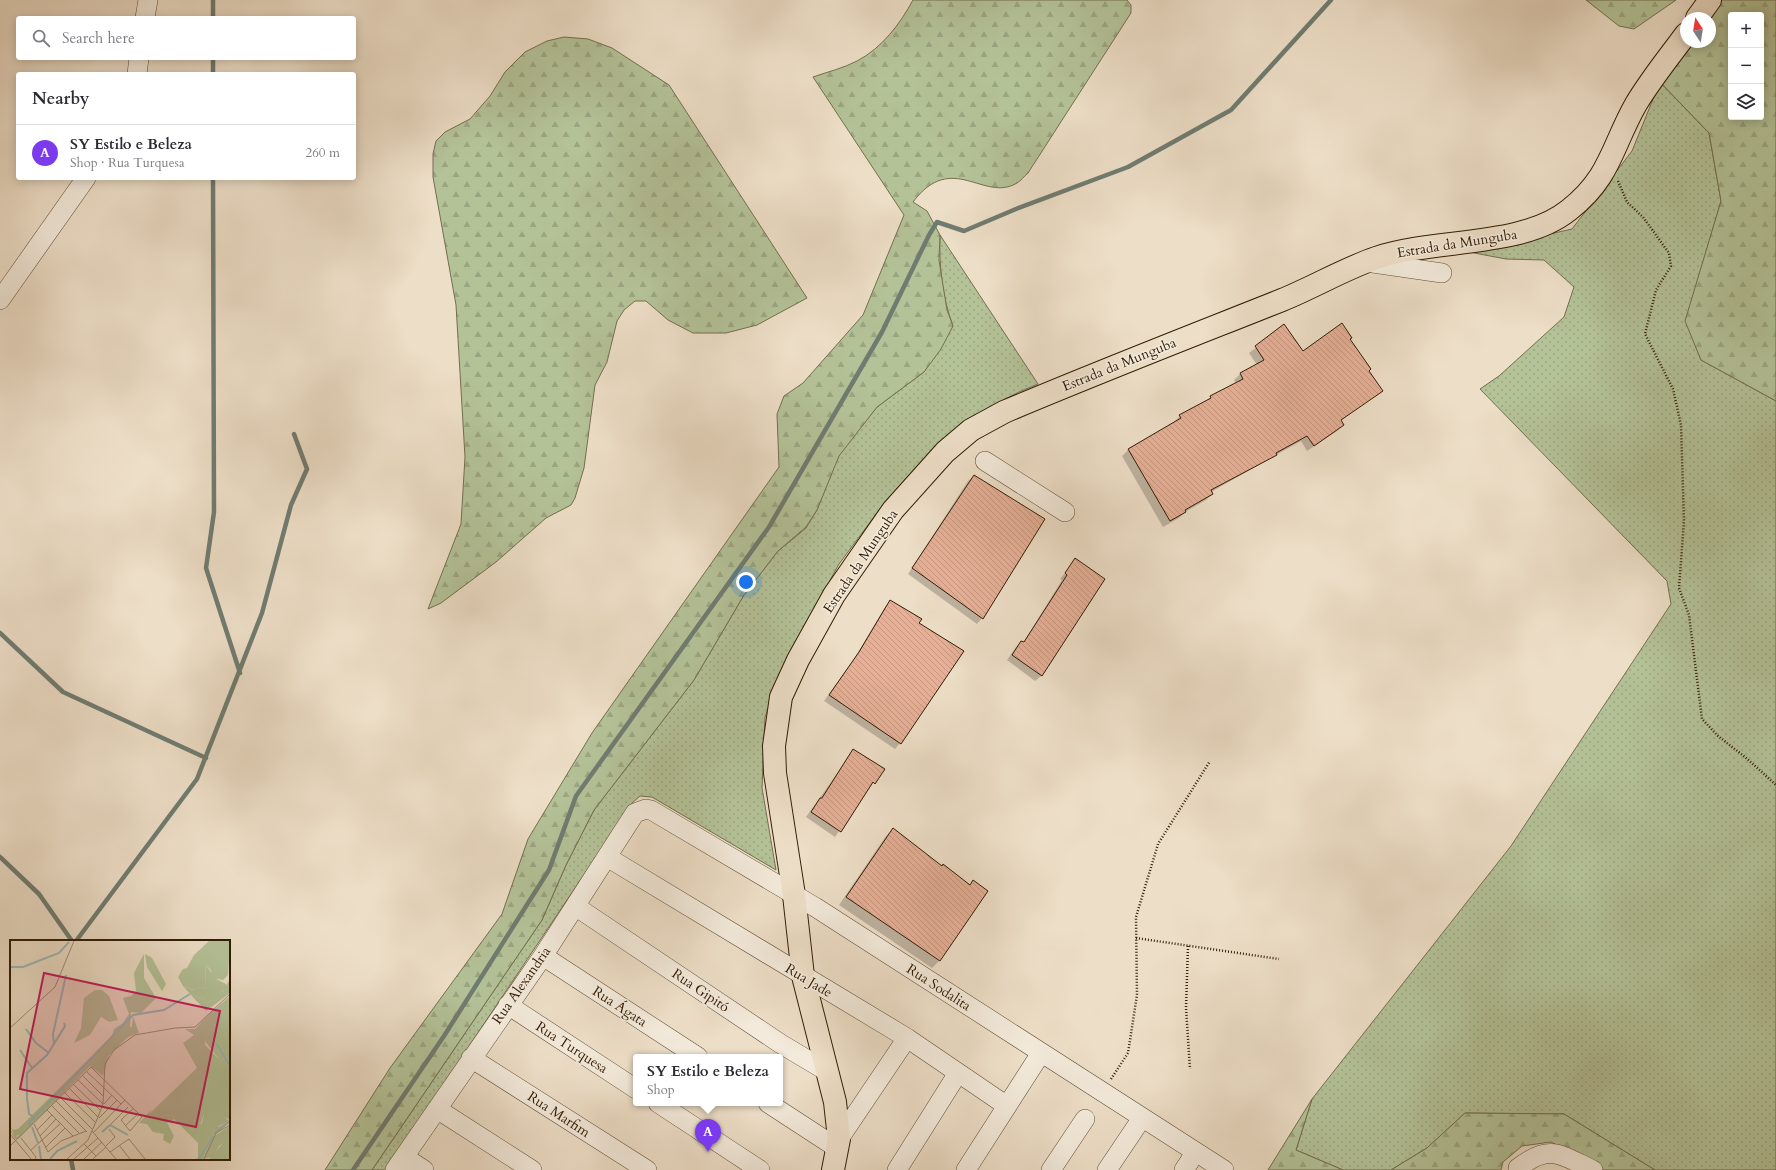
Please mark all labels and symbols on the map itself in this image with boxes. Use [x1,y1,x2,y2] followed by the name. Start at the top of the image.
[1680,12,1716,48] north arrow
[1396,225,1518,262] street label: Estrada da Munguba
[1059,333,1179,396] street label: Estrada da Munguba
[819,506,902,617] street label: Estrada da Munguba
[736,572,756,592] your location
[10,940,230,1160] inset map
[488,943,555,1028] street label: Rua Alexandria
[782,959,836,1002] street label: Rua Jade
[903,960,975,1015] street label: Rua Sodalita
[668,964,734,1017] street label: Rua Gipitó
[589,982,651,1031] street label: Rua Ágata
[532,1017,612,1078] street label: Rua Turquesa
[524,1087,594,1142] street label: Rua Marfim
[695,1119,721,1152] pin: A

